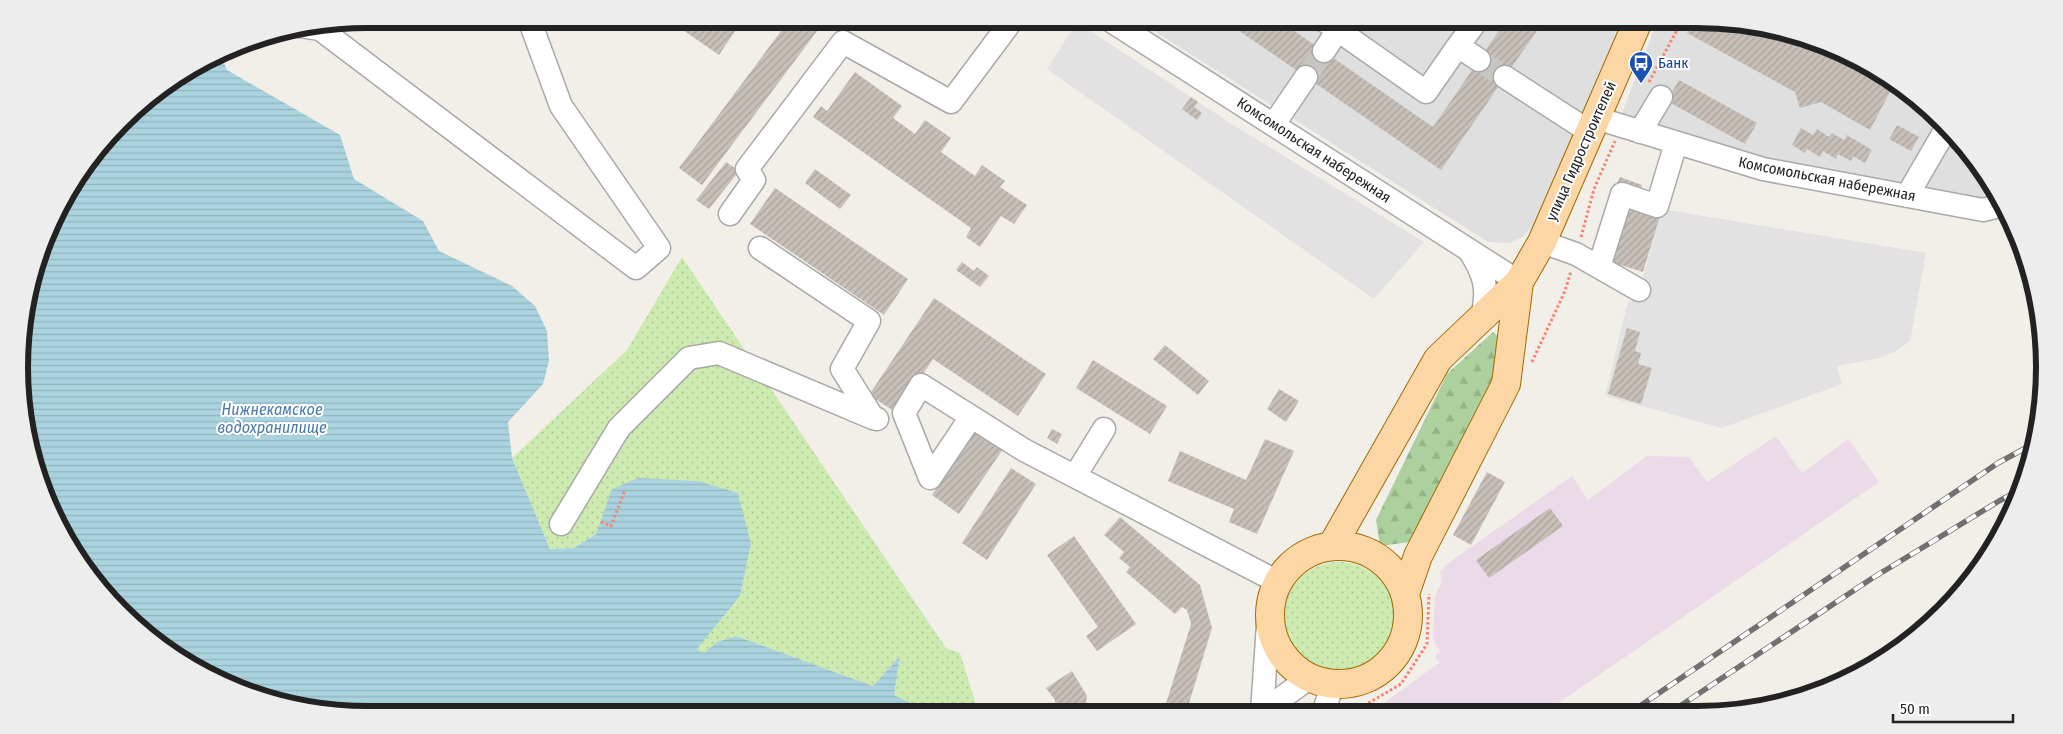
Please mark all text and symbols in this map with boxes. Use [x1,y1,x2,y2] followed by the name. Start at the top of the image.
[1628,50,1654,84] bus stop icon: Банк
[1658,54,1688,72] place label: Банк
[1542,78,1620,224] street label: улица Гидростроителей
[1234,93,1394,207] street label: Комсомольская набережная
[1737,153,1917,205] street label: Комсомольская набережная
[217,400,327,437] water label: Нижнекамское водохранилище
[1893,692,2013,724] scale bar
[1900,700,1930,718] text: 50 m

